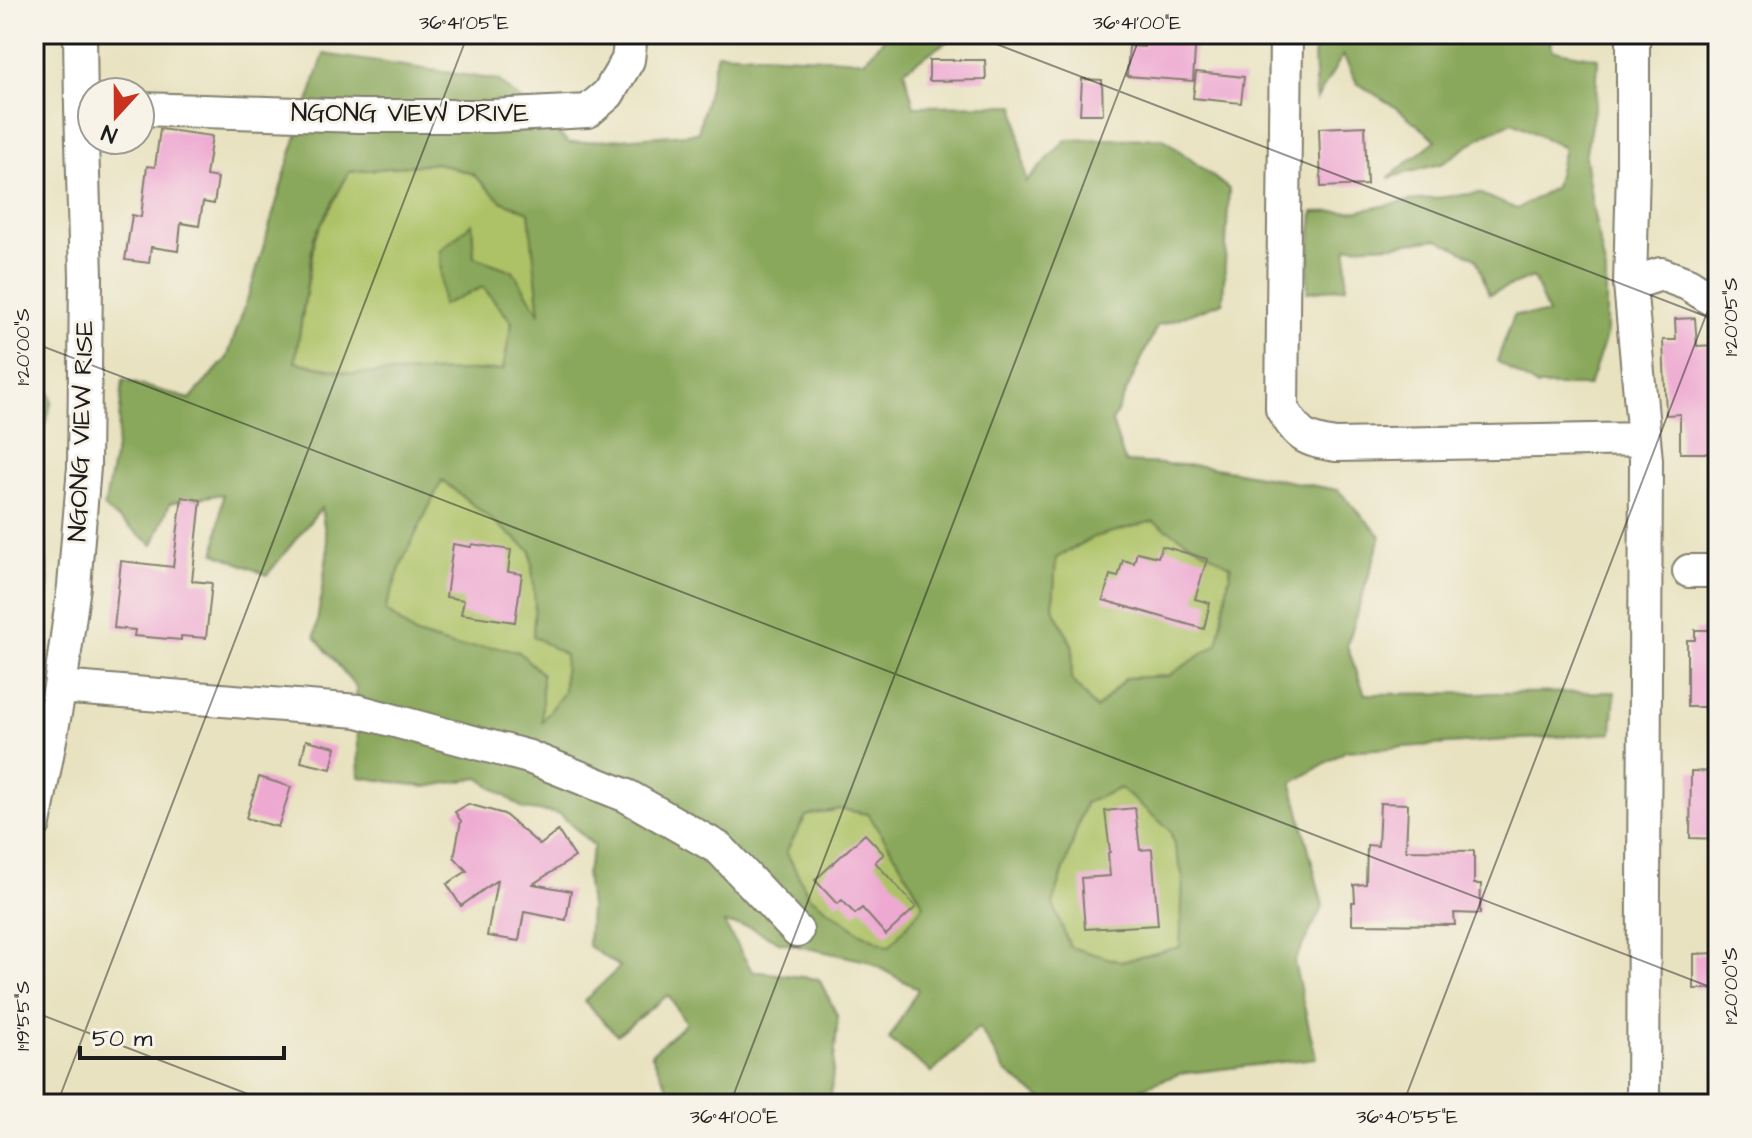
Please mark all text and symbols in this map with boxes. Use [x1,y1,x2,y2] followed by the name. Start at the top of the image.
[419,9,509,37] text: 36°41'05"E
[1093,9,1181,37] text: 36°41'00"E
[76,76,156,156] north arrow
[291,95,529,131] street label: NGONG VIEW DRIVE
[97,116,121,150] text: N
[1717,278,1745,356] text: 1°20'05"S
[9,308,37,386] text: 1°20'00"S
[59,320,103,542] street label: NGONG VIEW RISE
[1717,947,1745,1025] text: 1°20'00"S
[9,981,37,1051] text: 1°19'55"S
[80,1010,284,1060] scale bar
[92,1022,153,1056] text: 50 m
[690,1103,778,1131] text: 36°41'00"E
[1356,1103,1458,1131] text: 36°40'55"E

